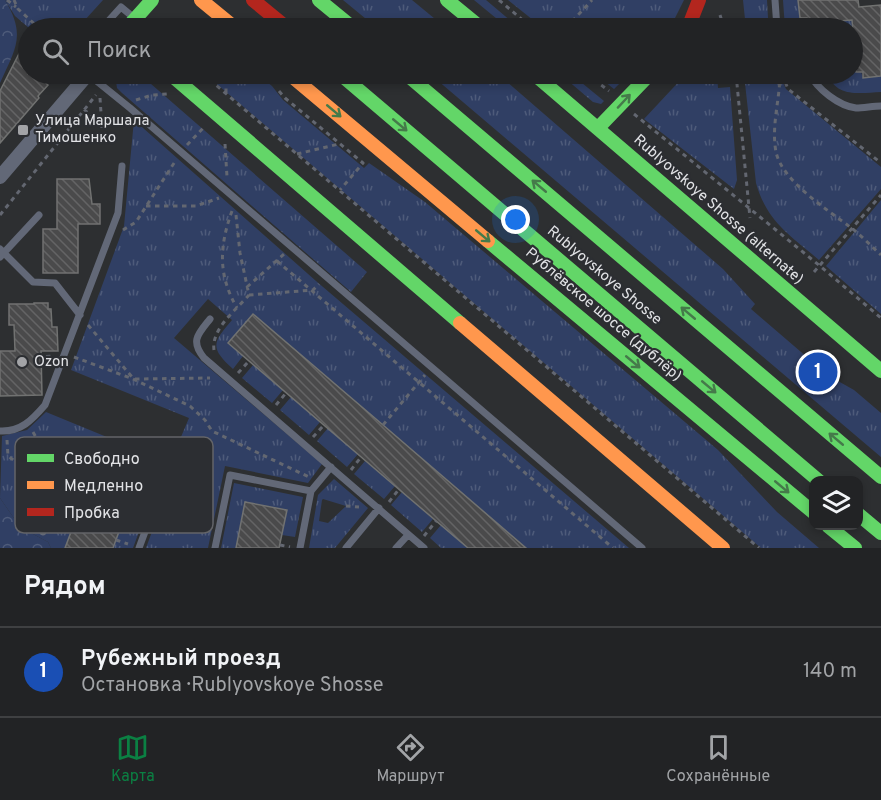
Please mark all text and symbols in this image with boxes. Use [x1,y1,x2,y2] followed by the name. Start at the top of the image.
[18,18,863,84] search box
[39,35,72,68] icon: search
[87,38,151,65] text: Поиск
[617,93,631,108] one-way arrow
[326,104,341,118] one-way arrow
[35,112,149,148] place label: Улица Маршала Тимошенко
[392,118,407,132] one-way arrow
[16,123,30,137] marker: Улица Маршала Тимошенко
[629,131,807,289] street label: Rublyovskoye Shosse (alternate)
[531,180,547,193] one-way arrow
[501,205,530,234] your location
[543,222,665,330] street label: Rublyovskoye Shosse
[475,230,491,243] one-way arrow
[521,244,685,386] street label: Рублёвское шоссе (дублёр)
[680,306,696,319] one-way arrow
[798,350,838,394] pin: 1
[34,353,69,372] place label: Ozon
[15,355,29,369] marker: Ozon
[625,355,641,368] one-way arrow
[701,380,716,394] one-way arrow
[829,432,844,446] one-way arrow
[15,437,213,533] legend
[64,450,140,470] text: Свободно
[809,476,863,530] map controls
[809,476,863,530] button: layers
[64,477,143,497] text: Медленно
[774,480,789,494] one-way arrow
[64,504,120,524] text: Пробка
[24,571,106,604] text: Рядом
[81,646,281,673] text: Рубежный проезд
[40,659,48,685] text: 1
[803,659,857,685] text: 140 m
[81,673,384,699] text: Остановка · Rublyovskoye Shosse
[111,731,155,787] tab: Карта
[376,731,445,787] tab: Маршрут
[666,731,770,787] tab: Сохранённые

